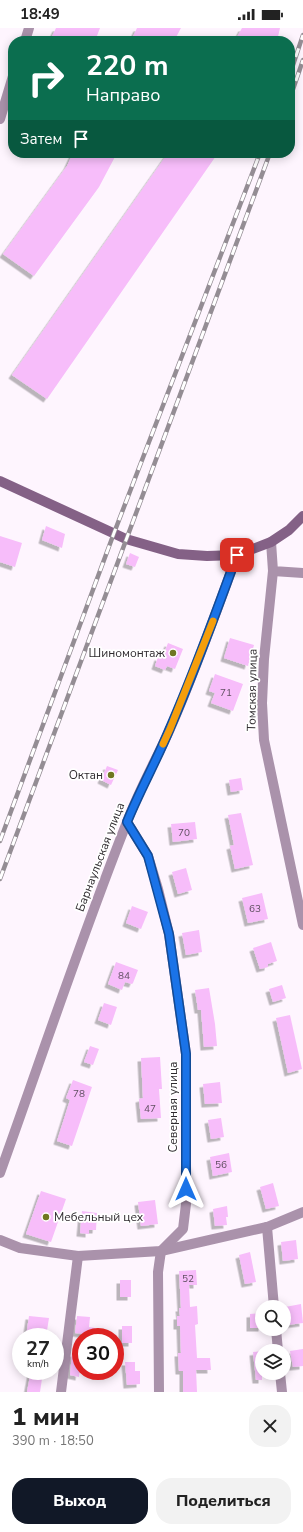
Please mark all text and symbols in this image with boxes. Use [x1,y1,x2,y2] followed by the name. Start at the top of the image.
[20,4,60,24] text: 18:49
[86,47,169,85] text: 220 m
[20,52,72,104] icon: right
[86,83,160,107] text: Направо
[70,128,92,150] icon: arrive
[20,129,62,149] text: Затем
[220,538,254,572] pin
[226,544,248,566] icon: arrive
[89,645,166,661] place label: Шиномонтаж
[168,648,178,658] marker: Шиномонтаж
[243,649,261,731] street label: Томская улица
[220,686,232,700] house number: 71
[69,767,103,783] place label: Октан
[106,770,116,780] marker: Октан
[72,800,128,914] street label: Барнаульская улица
[178,826,190,840] house number: 70
[249,902,261,916] house number: 63
[118,969,130,983] house number: 84
[165,1061,181,1153] street label: Северная улица
[73,1087,85,1101] house number: 78
[144,1102,156,1116] house number: 47
[215,1158,227,1172] house number: 56
[165,1168,207,1210] position arrow
[54,1209,144,1225] place label: Мебельный цех
[41,1212,51,1222] marker: Мебельный цех
[182,1272,194,1286] house number: 52
[255,1300,291,1380] map controls
[255,1300,291,1336] button: search
[72,1328,124,1380] speed limit sign: 30
[26,1335,50,1362] text: 27
[255,1344,291,1380] button: layers
[27,1357,49,1371] text: km/h
[12,1401,80,1433] text: 1 мин
[249,1405,291,1447] button: close
[12,1432,94,1450] text: 390 m · 18:50
[12,1478,148,1524] button: Выход
[156,1478,291,1524] button: Поделиться

